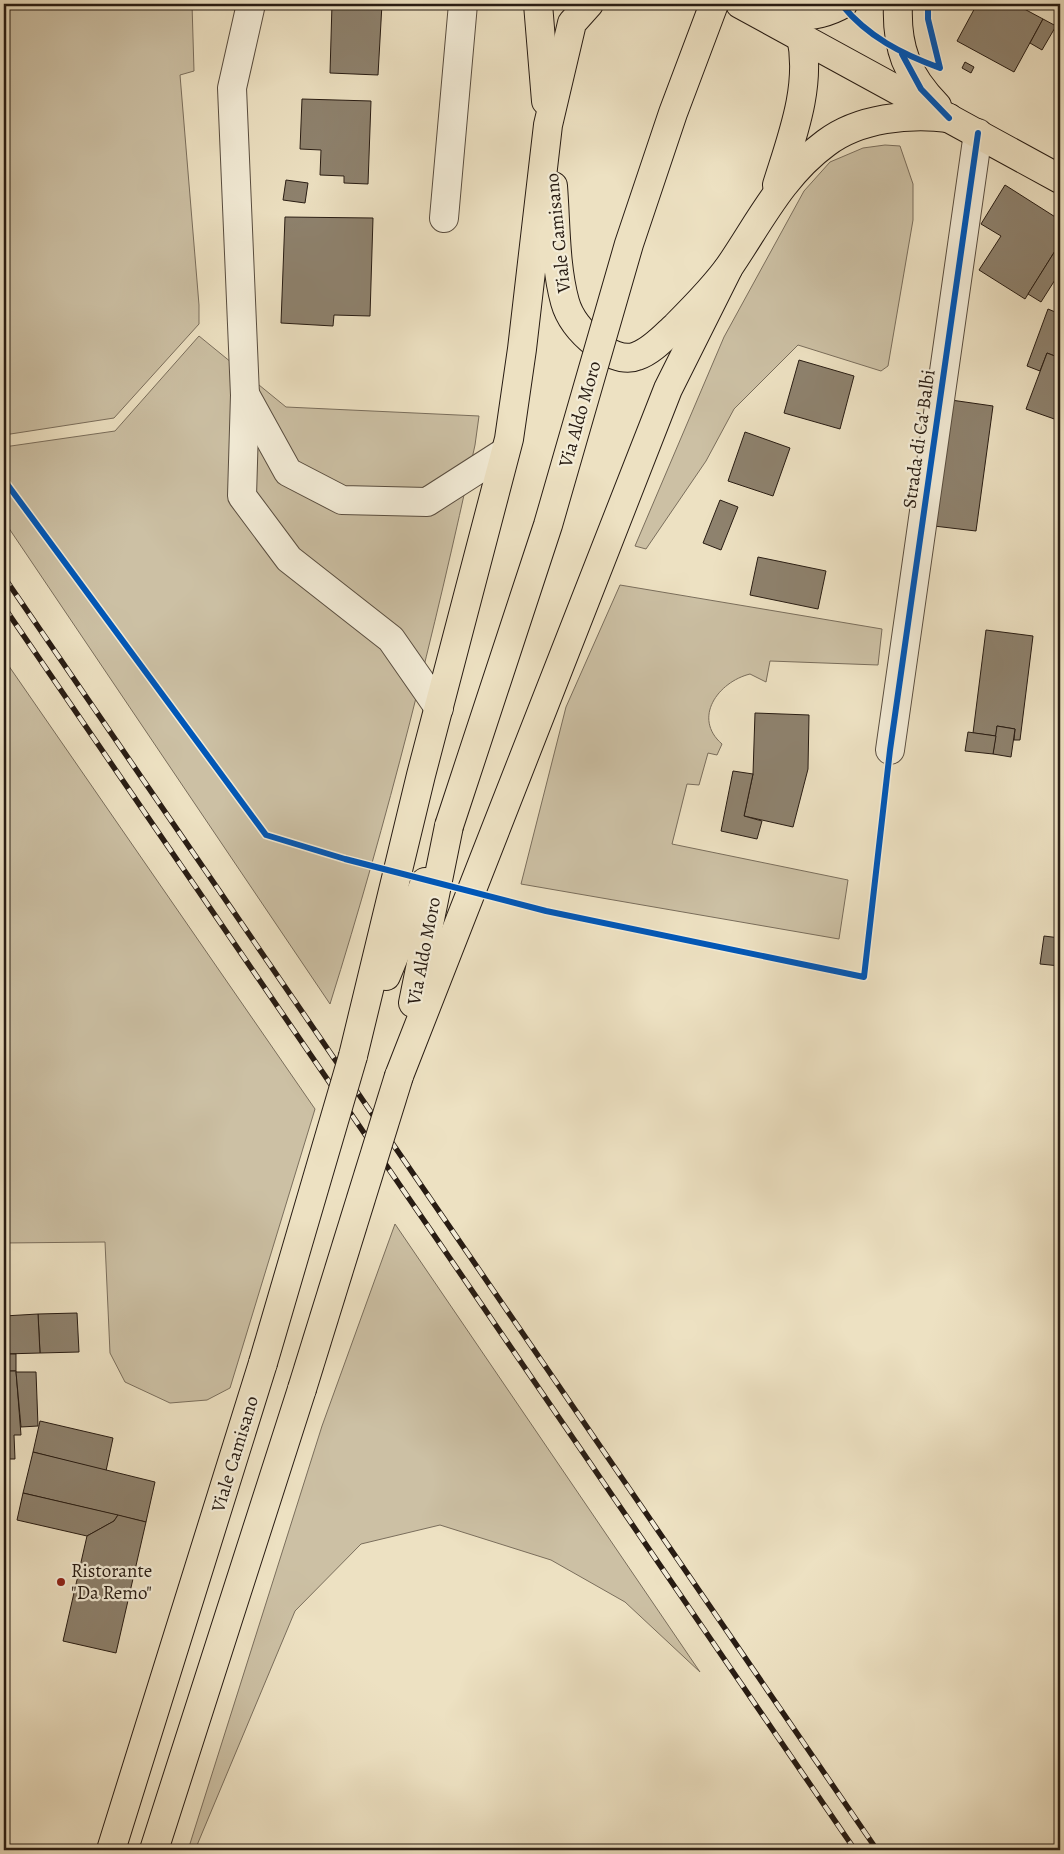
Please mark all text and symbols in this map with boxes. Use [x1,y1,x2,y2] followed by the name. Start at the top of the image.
[539,172,577,295] street label: Viale Camisano
[552,358,608,471] street label: Via Aldo Moro
[896,368,942,510] street label: Strada di Ca' Balbi
[401,895,447,1008] street label: Via Aldo Moro
[205,1393,265,1516] street label: Viale Camisano
[71,1558,152,1606] place label: Ristorante "Da Remo"
[55,1576,67,1588] marker: Ristorante "Da Remo"

